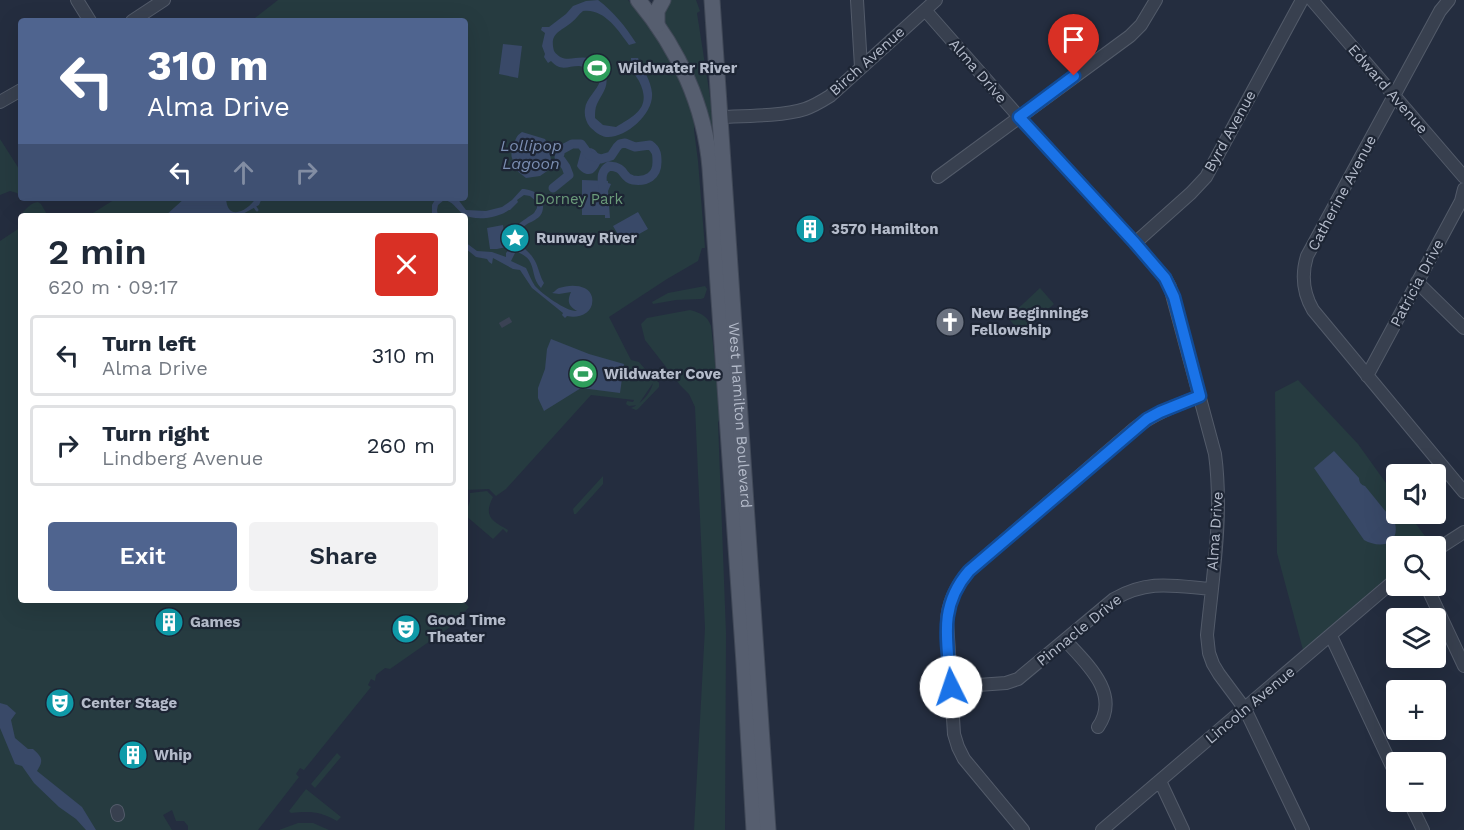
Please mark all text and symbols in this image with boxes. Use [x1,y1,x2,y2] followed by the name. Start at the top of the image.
[1048,14,1099,76] pin
[826,23,908,99] street label: Birch Avenue
[1057,23,1090,56] icon: arrive
[945,35,1011,107] street label: Alma Drive
[147,41,269,90] text: 310 m
[1344,41,1432,137] street label: Edward Avenue
[48,42,126,120] icon: left
[581,52,613,84] sports icon: Wildwater River
[618,59,738,77] place label: Wildwater River
[1200,87,1260,175] street label: Byrd Avenue
[147,91,290,123] text: Alma Drive
[1304,132,1380,254] street label: Catherine Avenue
[500,136,562,173] water label: Lollipop Lagoon
[164,156,197,189] icon: left
[227,156,260,189] icon: ahead
[290,156,323,189] icon: right
[535,190,624,208] park label: Dorney Park
[794,213,826,245] building icon: 3570 Hamilton
[831,220,939,238] place label: 3570 Hamilton
[499,222,531,254] place icon: Runway River
[536,229,637,247] place label: Runway River
[48,231,147,273] text: 2 min
[375,233,438,296] button: close
[1386,236,1448,330] street label: Patricia Drive
[48,275,178,299] text: 620 m · 09:17
[971,304,1088,339] place label: New Beginnings Fellowship
[934,306,966,338] church icon: New Beginnings Fellowship
[725,322,755,509] street label: West Hamilton Boulevard
[102,331,196,356] text: Turn left
[51,339,84,372] icon: left
[371,343,435,368] text: 310 m
[102,356,208,380] text: Alma Drive
[567,358,599,390] sports icon: Wildwater Cove
[604,365,722,383] place label: Wildwater Cove
[102,421,209,446] text: Turn right
[51,429,84,462] icon: right
[367,433,435,458] text: 260 m
[102,446,263,470] text: Lindberg Avenue
[1386,464,1446,812] map controls
[1386,464,1446,524] button: sound
[1203,491,1227,571] street label: Alma Drive
[48,522,237,591] button: Exit
[249,522,438,591] button: Share
[1386,536,1446,596] button: search
[1033,590,1125,670] street label: Pinnacle Drive
[153,606,185,638] building icon: Games
[1386,608,1446,668] button: layers
[427,611,506,646] place label: Good Time Theater
[190,613,240,631] place label: Games
[390,613,422,645] theatre icon: Good Time Theater
[919,655,983,719] position arrow
[1202,662,1298,748] street label: Lincoln Avenue
[1386,680,1446,740] button: +
[44,687,76,719] theatre icon: Center Stage
[81,694,177,712] place label: Center Stage
[117,739,149,771] building icon: Whip
[154,746,192,764] place label: Whip
[1386,752,1446,812] button: −

